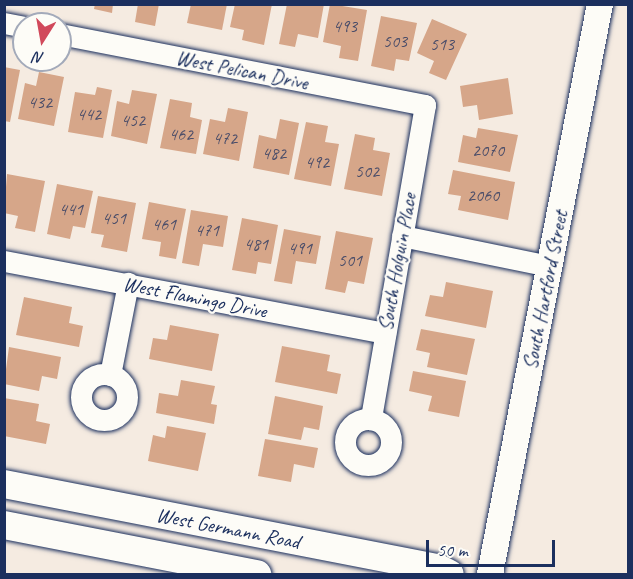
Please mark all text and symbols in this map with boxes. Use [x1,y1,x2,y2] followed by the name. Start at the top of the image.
[12,12,72,72] north arrow
[333,15,357,37] house number: 493
[383,30,407,52] house number: 503
[430,33,454,55] house number: 513
[174,45,310,95] street label: West Pelican Drive
[32,47,46,68] text: N
[28,91,52,113] house number: 432
[77,103,101,125] house number: 442
[121,109,145,131] house number: 452
[169,123,193,145] house number: 462
[213,127,237,149] house number: 472
[472,139,504,161] house number: 2070
[262,142,286,164] house number: 482
[305,151,329,173] house number: 492
[355,160,379,182] house number: 502
[467,184,499,206] house number: 2060
[372,191,422,333] street label: South Holguin Place
[59,198,83,220] house number: 441
[102,207,126,229] house number: 451
[517,208,573,372] street label: South Hartford Street
[152,213,176,235] house number: 461
[195,219,219,241] house number: 471
[244,233,268,255] house number: 481
[288,237,312,259] house number: 491
[338,249,362,271] house number: 501
[120,271,270,323] street label: West Flamingo Drive
[154,502,302,554] street label: West Germann Road
[429,528,558,566] scale bar
[437,539,468,561] text: 50 m

